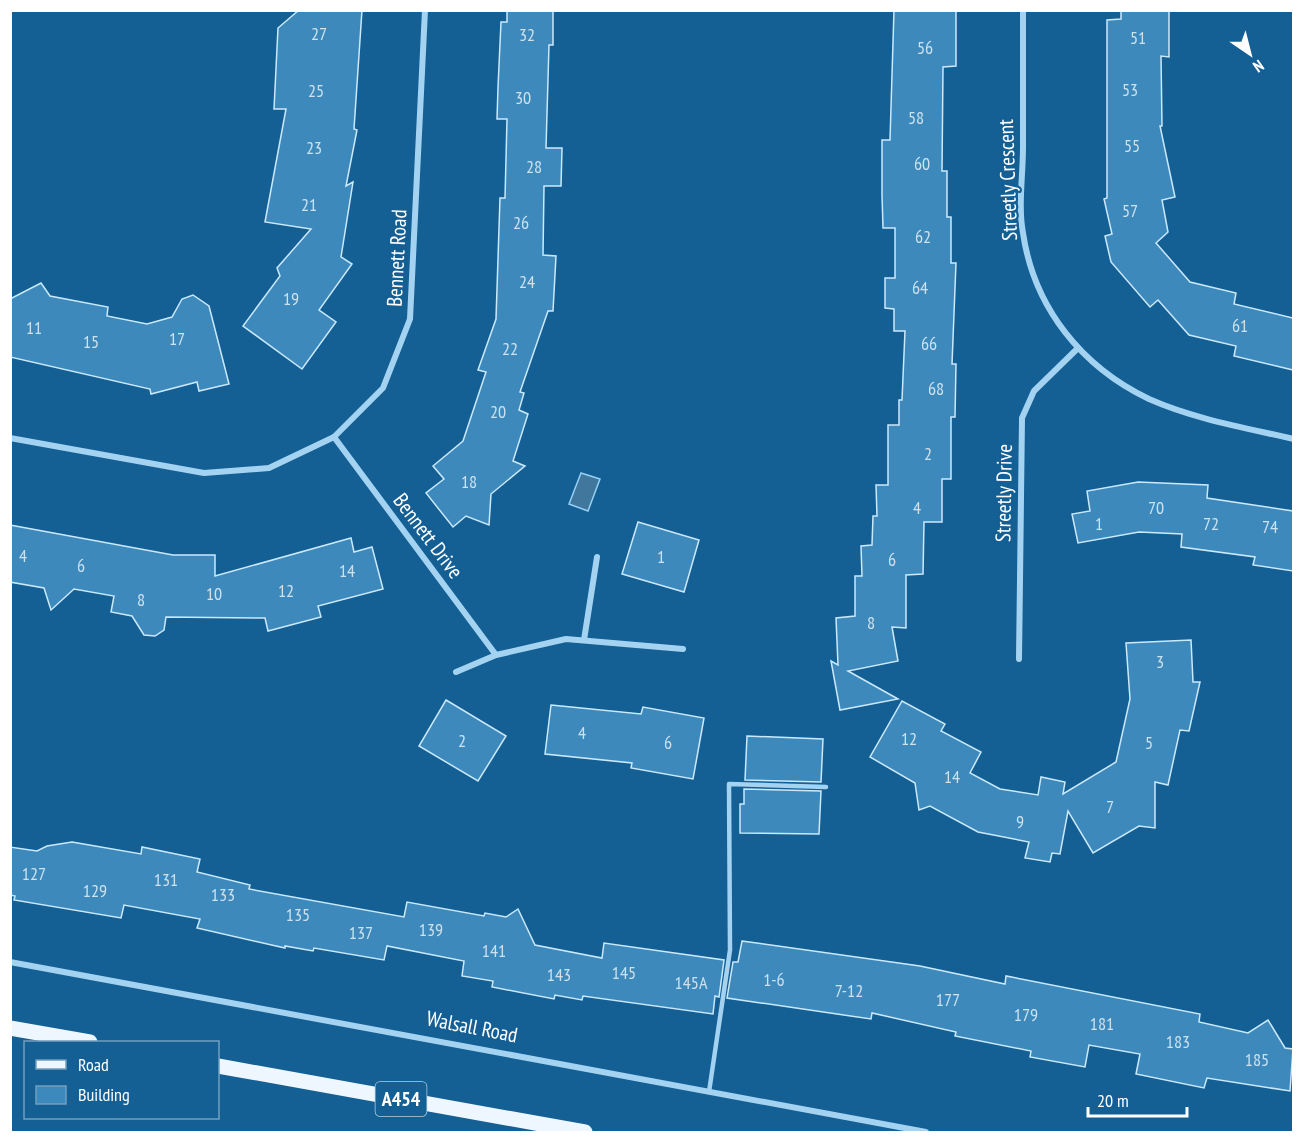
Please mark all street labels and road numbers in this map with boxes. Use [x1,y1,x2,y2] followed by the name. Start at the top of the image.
[992,118,1023,241] street label: Streetly Crescent
[380,209,413,307] street label: Bennett Road
[989,444,1018,542] street label: Streetly Drive
[388,488,469,584] street label: Bennett Drive
[424,1004,520,1049] street label: Walsall Road
[376,1082,426,1116] road number: A454

